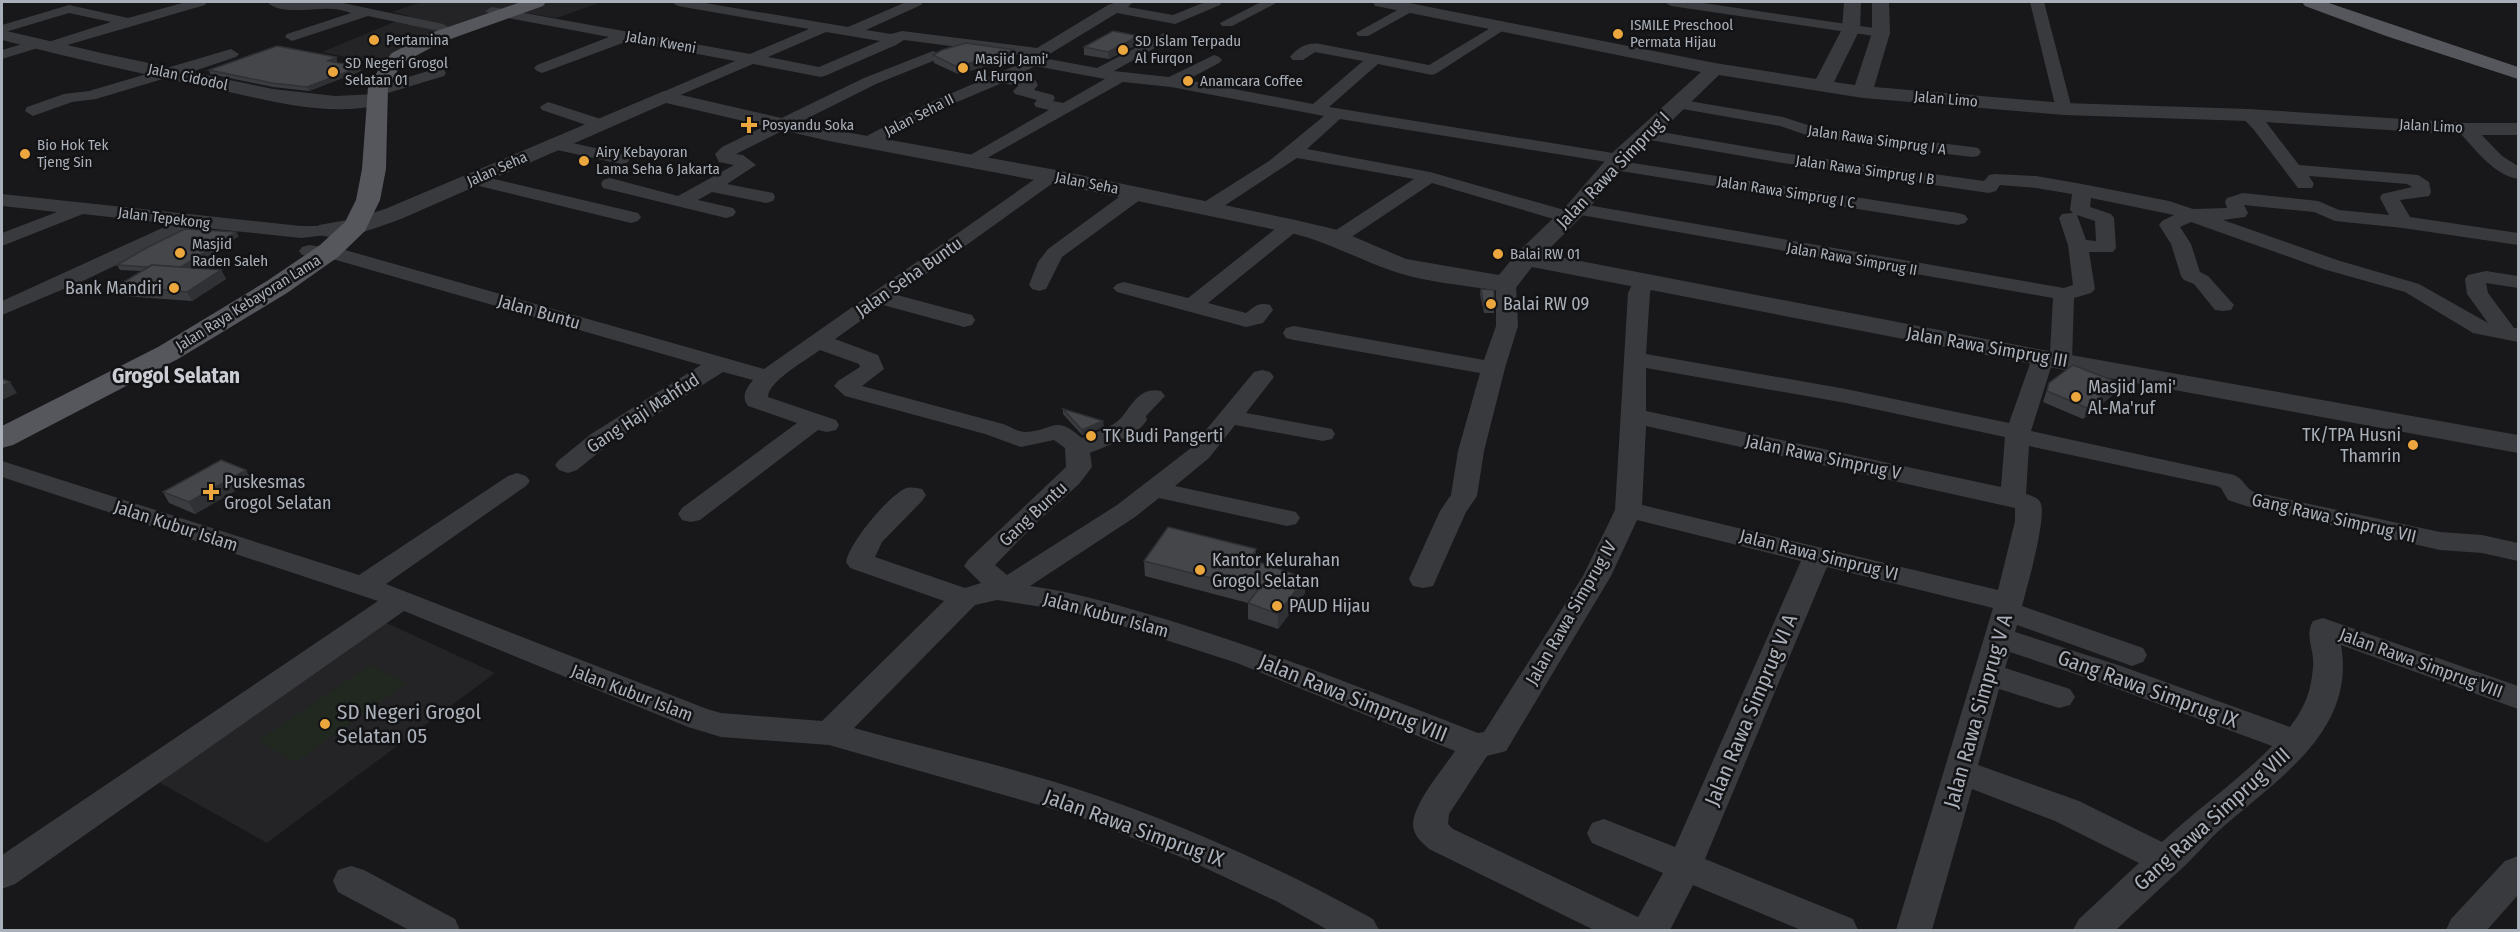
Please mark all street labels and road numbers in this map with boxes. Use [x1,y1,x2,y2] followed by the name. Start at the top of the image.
[625,27,697,57] street label: Jalan Kweni
[146,60,230,94] street label: Jalan Cidodol
[1913,87,1979,111] street label: Jalan Limo
[881,90,957,140] street label: Jalan Seha II
[1552,107,1674,233] street label: Jalan Rawa Simprug I
[2399,115,2463,137] street label: Jalan Limo
[1807,121,1947,159] street label: Jalan Rawa Simprug I A
[464,148,530,190] street label: Jalan Seha
[1795,151,1935,189] street label: Jalan Rawa Simprug I B
[1054,168,1120,198] street label: Jalan Seha
[1716,172,1857,212] street label: Jalan Rawa Simprug I C
[117,203,211,233] street label: Jalan Tepekong
[851,232,967,322] street label: Jalan Seha Buntu
[1785,239,1919,279] street label: Jalan Rawa Simprug II
[172,251,324,355] street label: Jalan Raya Kebayoran Lama
[495,290,583,334] street label: Jalan Buntu
[1905,322,2069,372] street label: Jalan Rawa Simprug III
[583,368,703,458] street label: Gang Haji Mahfud
[1743,430,1903,484] street label: Jalan Rawa Simprug V
[994,477,1072,551] street label: Gang Buntu
[2250,488,2418,548] street label: Gang Rawa Simprug VII
[111,496,241,556] street label: Jalan Kubur Islam
[1737,525,1901,585] street label: Jalan Rawa Simprug VI
[1521,536,1622,689] street label: Jalan Rawa Simprug IV
[1041,588,1171,642] street label: Jalan Kubur Islam
[1699,610,1803,810] street label: Jalan Rawa Simprug VI A
[1938,611,2018,811] street label: Jalan Rawa Simprug V A
[2336,623,2506,703] street label: Jalan Rawa Simprug VIII
[2054,644,2243,734] street label: Gang Rawa Simprug IX
[1255,648,1451,748] street label: Jalan Rawa Simprug VIII
[568,660,696,726] street label: Jalan Kubur Islam
[2128,742,2296,896] street label: Gang Rawa Simprug VIII
[1040,783,1228,873] street label: Jalan Rawa Simprug IX

